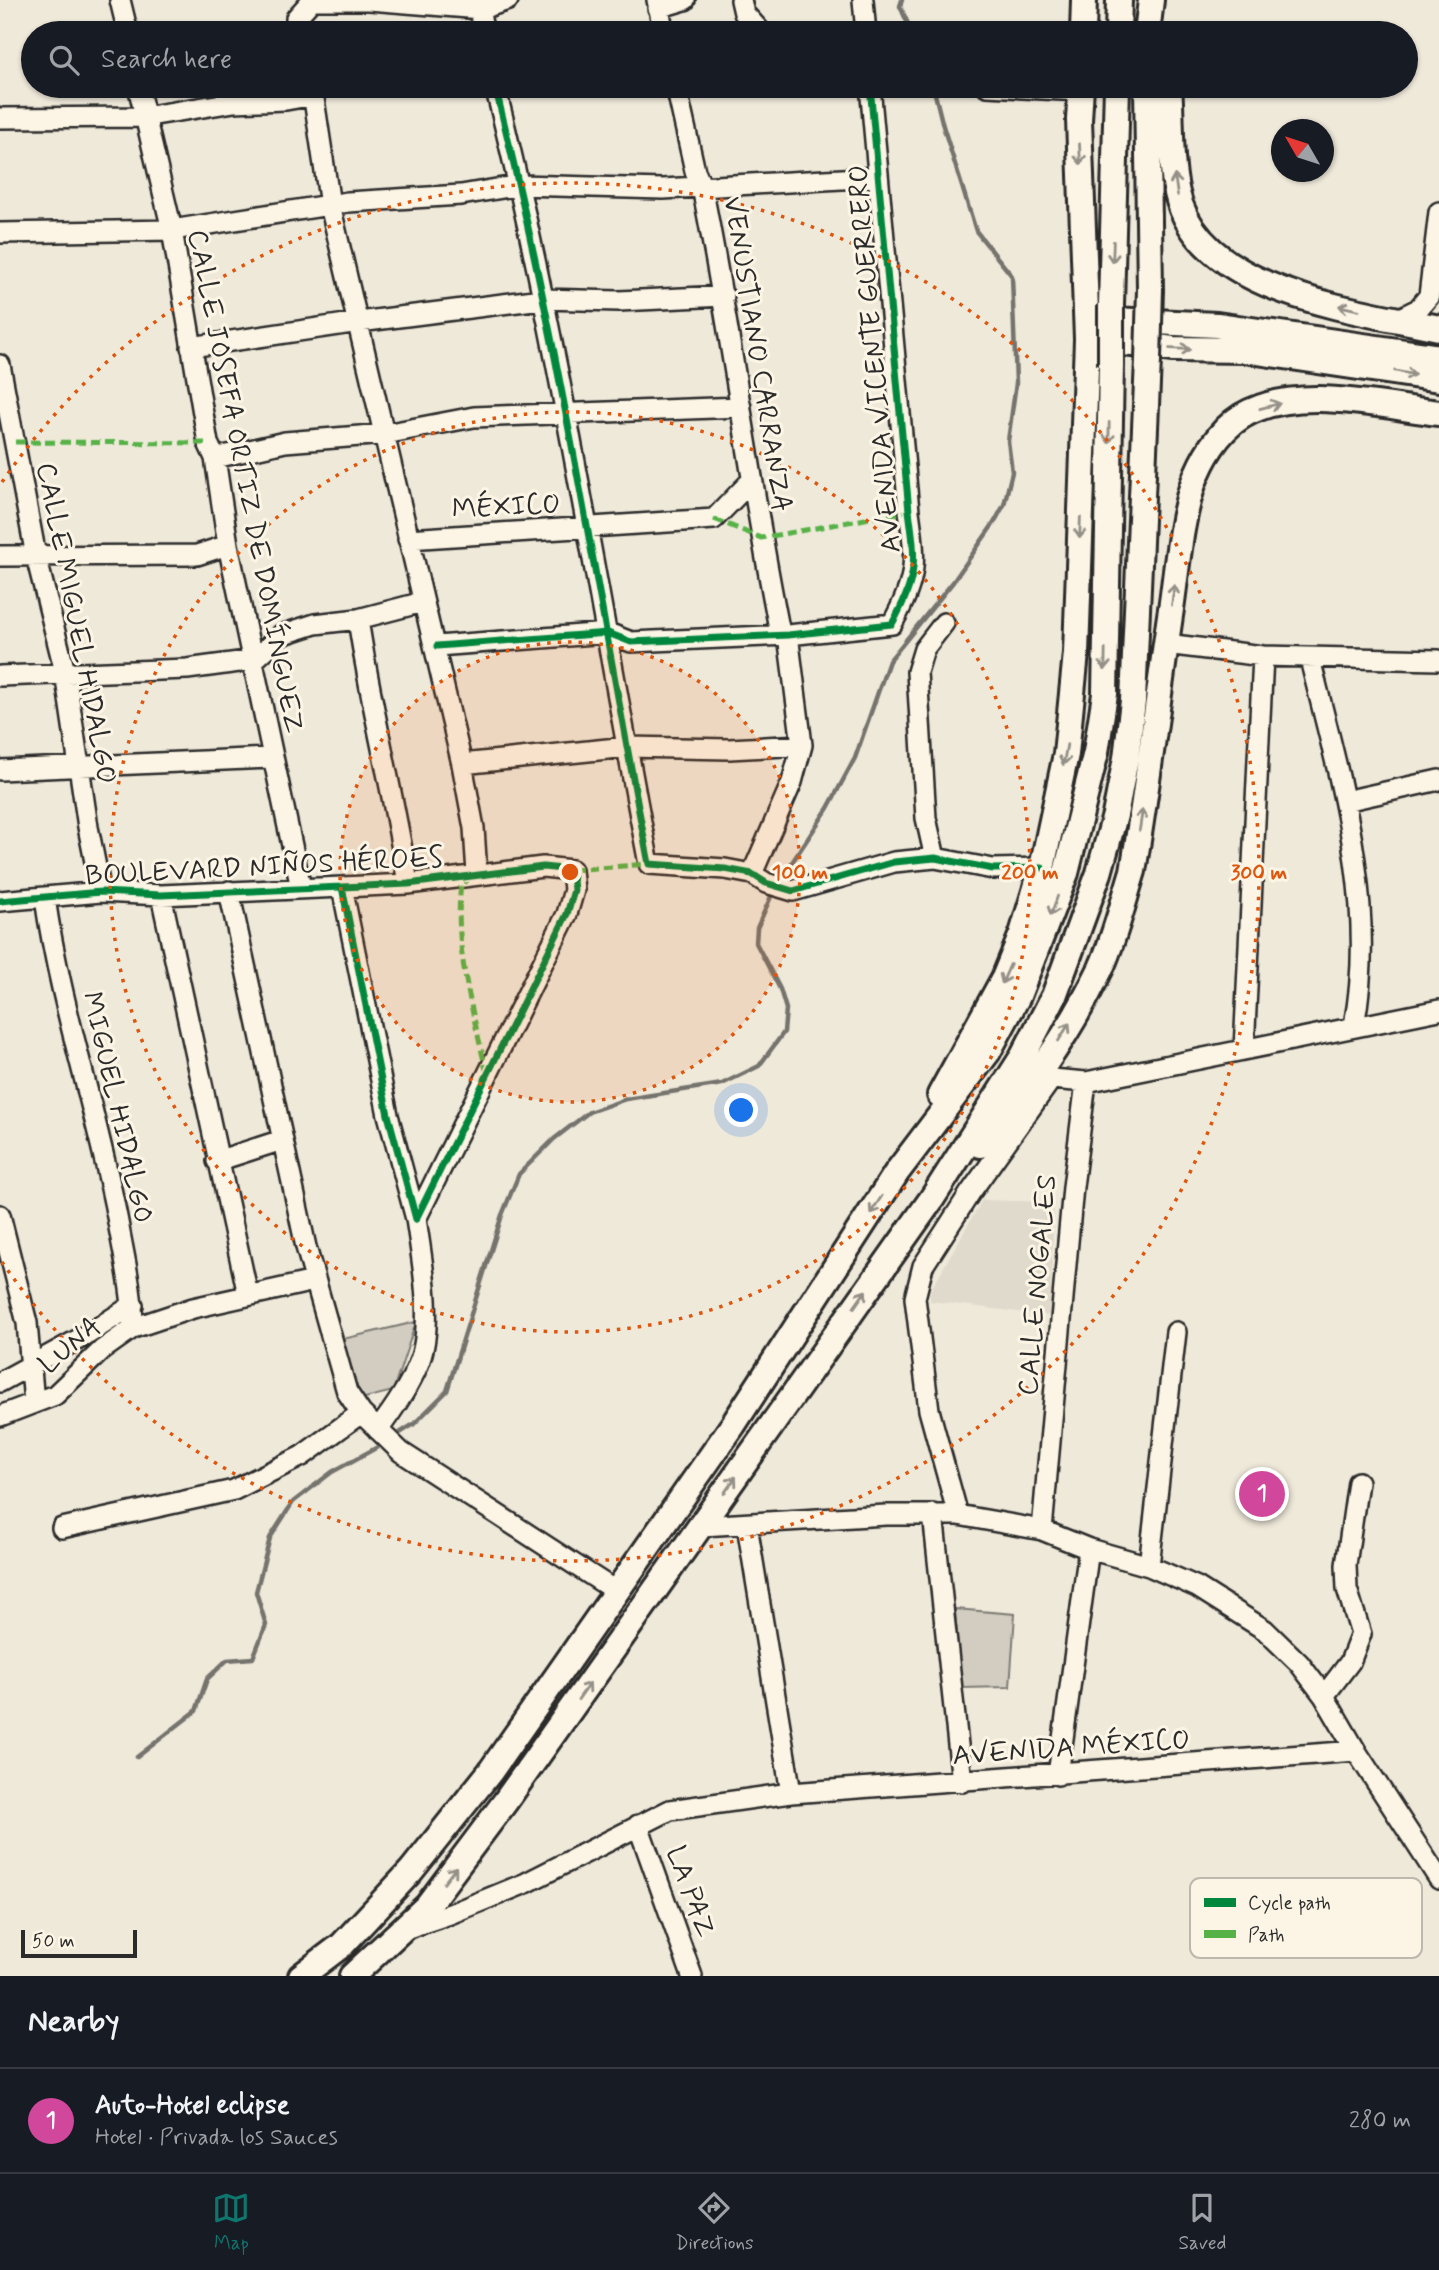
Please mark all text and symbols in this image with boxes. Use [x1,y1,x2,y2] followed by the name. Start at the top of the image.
[21,21,1418,98] search box
[45,41,83,79] icon: search
[101,43,232,77] text: Search here
[1271,119,1334,182] north arrow
[1074,142,1087,165] one-way arrow
[840,163,911,554] street label: AVENIDA VICENTE GUERRERO
[1169,174,1182,197] one-way arrow
[713,194,800,515] street label: VENUSTIANO CARRANZA
[178,226,313,736] street label: CALLE JOSEFA ORTIZ DE DOMÍNGUEZ
[1106,240,1119,263] one-way arrow
[1338,300,1360,313] one-way arrow
[1168,342,1191,355] one-way arrow
[1393,367,1416,380] one-way arrow
[1258,398,1280,411] one-way arrow
[1103,421,1116,444] one-way arrow
[26,460,125,787] street label: CALLE MIGUEL HIDALGO
[451,484,561,529] street label: MÉXICO
[1074,516,1087,539] one-way arrow
[1167,584,1180,607] one-way arrow
[1098,648,1112,671] one-way arrow
[1058,743,1071,766] one-way arrow
[1135,809,1148,832] one-way arrow
[84,838,444,895] street label: BOULEVARD NIÑOS HÉROES
[772,859,828,887] text: 100 m
[1001,859,1059,887] text: 200 m
[1231,859,1288,887] text: 300 m
[558,860,582,884] centre of rings
[1047,894,1060,916] one-way arrow
[999,963,1012,984] one-way arrow
[72,988,161,1227] street label: MIGUEL HIDALGO
[1057,1022,1071,1042] one-way arrow
[724,1093,758,1127] your location
[1010,1173,1067,1397] street label: CALLE NOGALES
[869,1194,883,1214] one-way arrow
[853,1290,867,1309] one-way arrow
[31,1309,110,1383] street label: LUNA
[1239,1468,1285,1520] pin: 1
[723,1476,737,1495] one-way arrow
[577,1682,591,1701] one-way arrow
[951,1720,1191,1775] street label: AVENIDA MÉXICO
[656,1841,723,1943] street label: LA PAZ
[443,1866,458,1885] one-way arrow
[1190,1878,1422,1958] legend
[1248,1891,1331,1916] text: Cycle path
[1248,1923,1285,1948] text: Path
[21,1927,136,1959] scale bar
[32,1929,75,1954] text: 50 m
[28,2002,119,2041] text: Nearby
[95,2089,289,2123] text: Auto-Hotel eclipse
[46,2106,56,2136] text: 1
[1349,2106,1411,2136] text: 280 m
[95,2123,338,2153] text: Hotel · Privada los Sauces
[212,2189,250,2256] tab: Map
[675,2189,754,2256] tab: Directions
[1178,2189,1226,2256] tab: Saved

